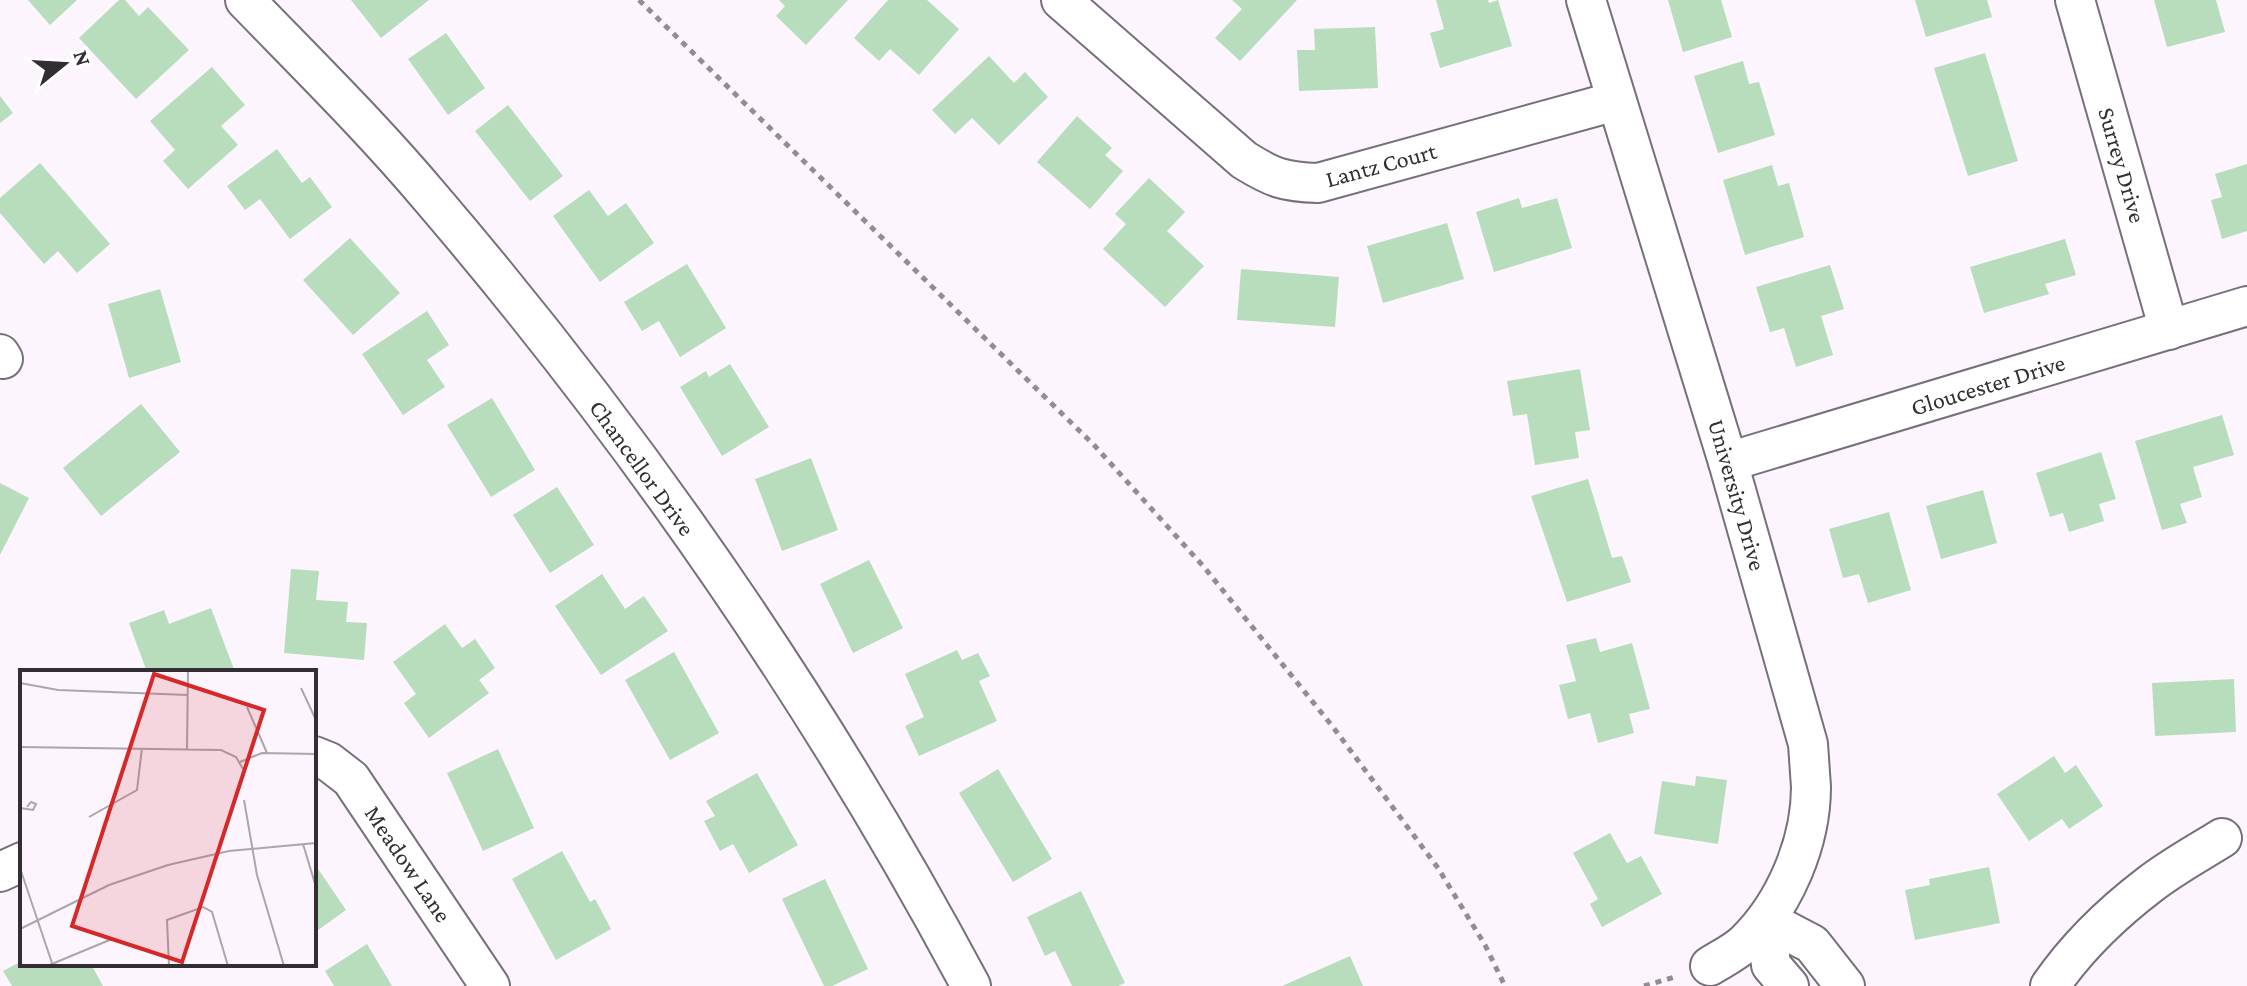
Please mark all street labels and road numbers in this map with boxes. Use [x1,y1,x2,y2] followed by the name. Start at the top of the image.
[2093,104,2152,226] street label: Surrey Drive
[1322,136,1440,192] street label: Lantz Court
[1908,348,2068,421] street label: Gloucester Drive
[584,395,701,541] street label: Chancellor Drive
[1703,416,1772,573] street label: University Drive
[360,800,457,927] street label: Meadow Lane

